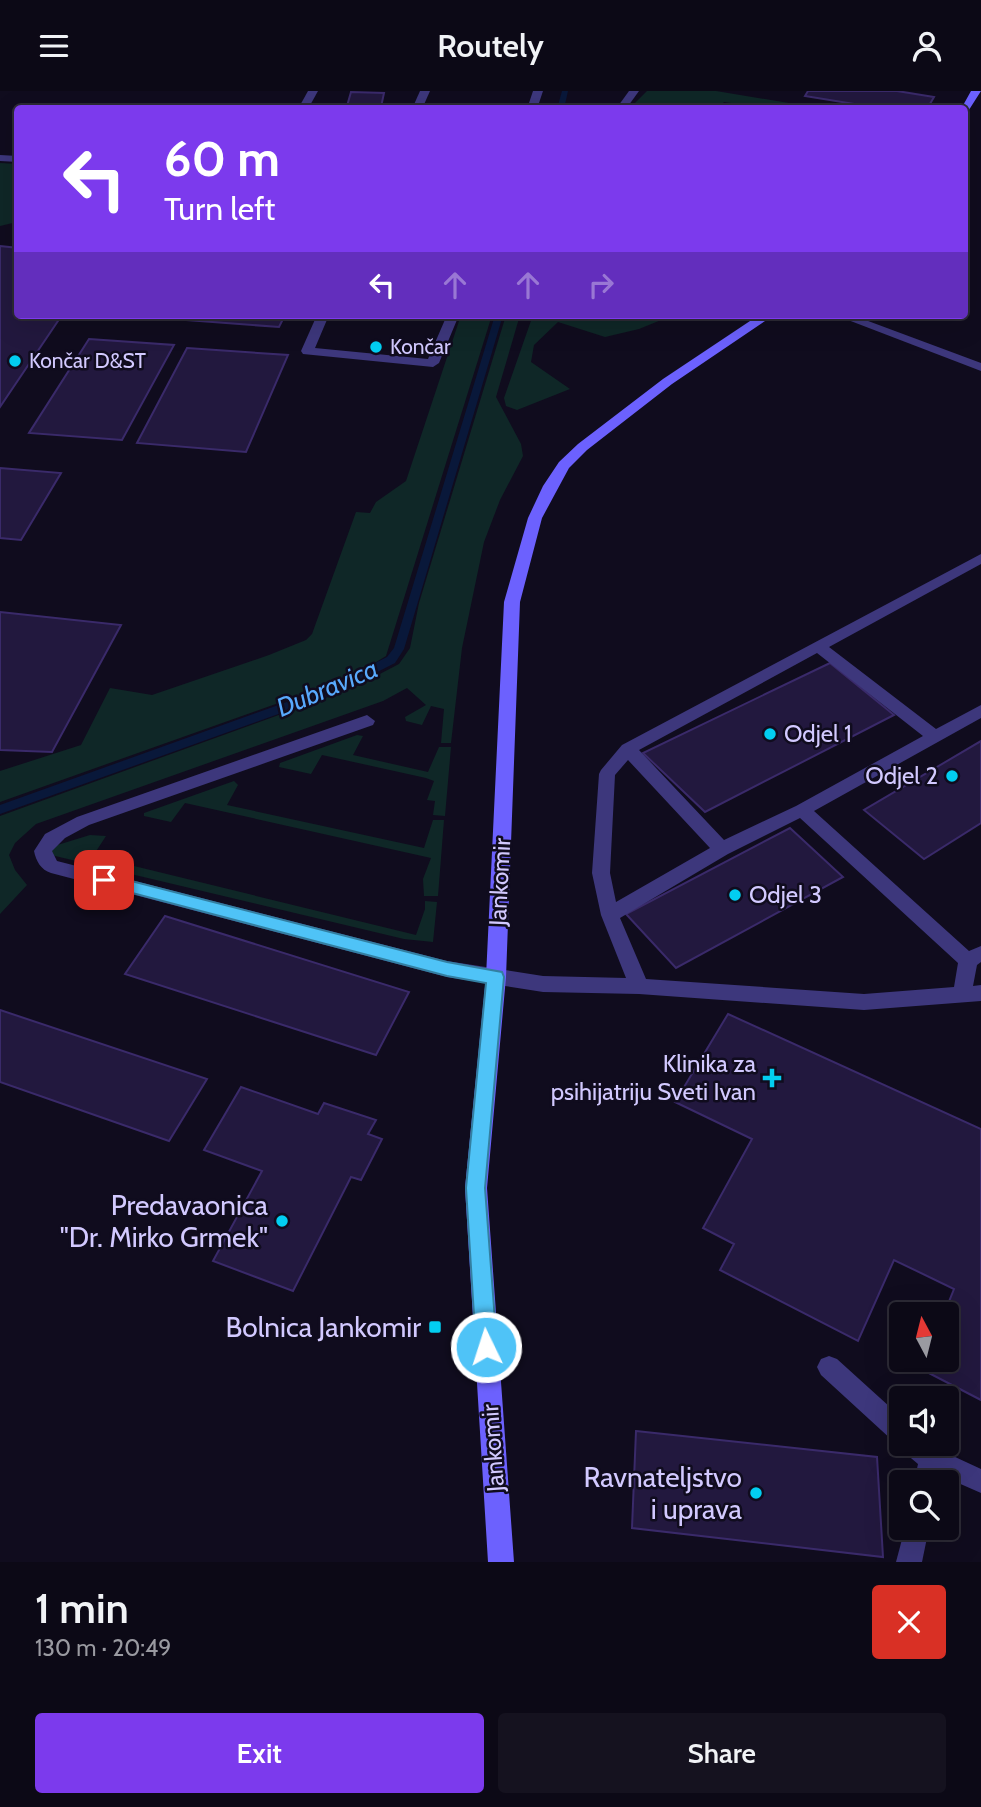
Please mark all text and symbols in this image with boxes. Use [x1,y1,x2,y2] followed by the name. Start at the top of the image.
[437,26,544,65] text: Routely
[35,27,73,65] icon: menu
[908,27,946,65] icon: person
[164,129,280,188] text: 60 m
[49,133,140,224] icon: left
[164,189,275,228] text: Turn left
[363,266,401,304] icon: left
[436,266,474,304] icon: ahead
[509,266,547,304] icon: ahead
[582,266,620,304] icon: right
[390,334,451,359] place label: Končar
[368,339,384,355] marker: Končar
[29,348,146,373] place label: Končar D&ST
[7,353,23,369] marker: Končar D&ST
[271,652,383,724] water label: Dubravica
[784,719,852,748] place label: Odjel 1
[762,726,778,742] marker: Odjel 1
[865,761,938,790] place label: Odjel 2
[944,768,960,784] marker: Odjel 2
[483,837,516,928] street label: Jankomir
[74,850,134,910] pin
[85,861,123,899] icon: arrive
[749,880,822,909] place label: Odjel 3
[727,887,743,903] marker: Odjel 3
[551,1049,756,1106] place label: Klinika za psihijatriju Sveti Ivan
[762,1068,782,1088] marker: Klinika za psihijatriju Sveti Ivan
[60,1188,269,1254] place label: Predavaonica "Dr. Mirko Grmek"
[274,1213,290,1229] marker: Predavaonica "Dr. Mirko Grmek"
[889,1302,959,1372] north arrow
[889,1302,959,1540] map controls
[226,1310,421,1344] place label: Bolnica Jankomir
[449,1310,523,1384] position arrow
[427,1319,443,1335] marker: Bolnica Jankomir
[889,1386,959,1456] button: sound
[475,1403,510,1494] street label: Jankomir
[584,1460,743,1526] place label: Ravnateljstvo i uprava
[889,1470,959,1540] button: search
[748,1485,764,1501] marker: Ravnateljstvo i uprava
[35,1582,129,1634] text: 1 min
[872,1585,946,1659] button: close
[35,1634,171,1662] text: 130 m · 20:49
[35,1713,484,1793] button: Exit
[498,1713,946,1793] button: Share

